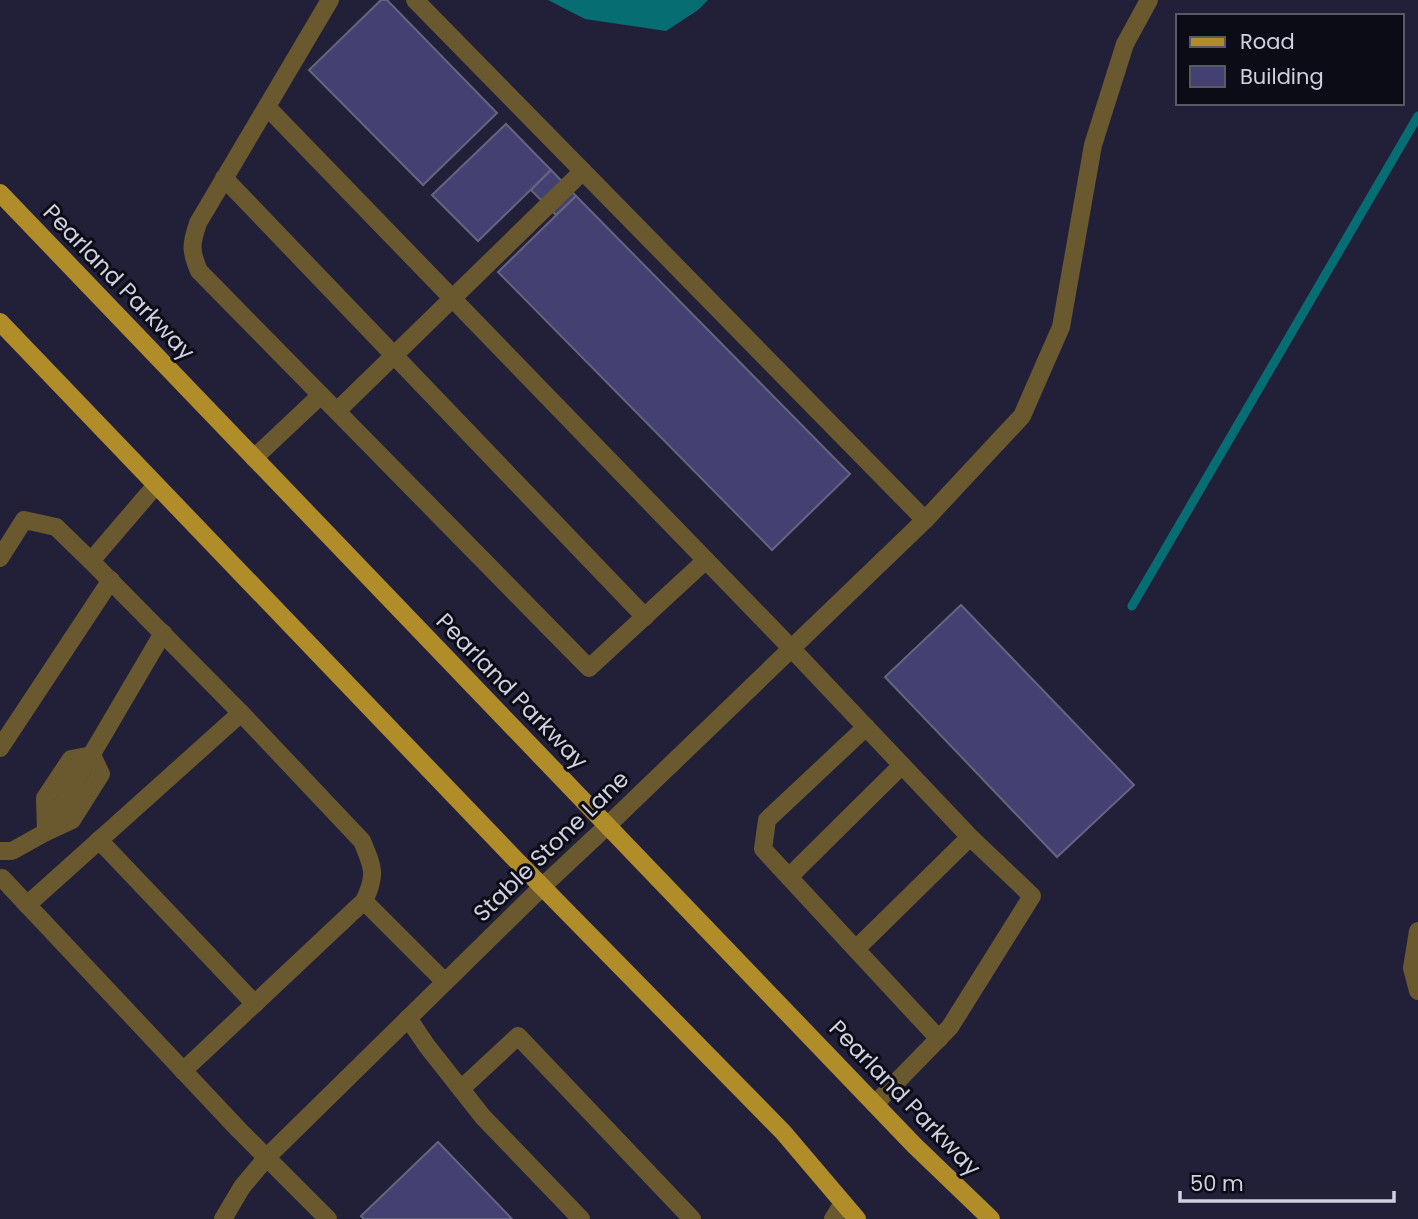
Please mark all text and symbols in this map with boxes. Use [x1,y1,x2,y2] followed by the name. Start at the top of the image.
[1176,14,1404,105] legend
[1240,27,1295,56] text: Road
[1240,62,1324,91] text: Building
[36,197,202,367] street label: Pearland Parkway
[429,606,595,776] street label: Pearland Parkway
[466,763,636,929] street label: Stable Stone Lane
[822,1013,988,1183] street label: Pearland Parkway
[1180,1160,1394,1204] scale bar
[1190,1169,1244,1198] text: 50 m

